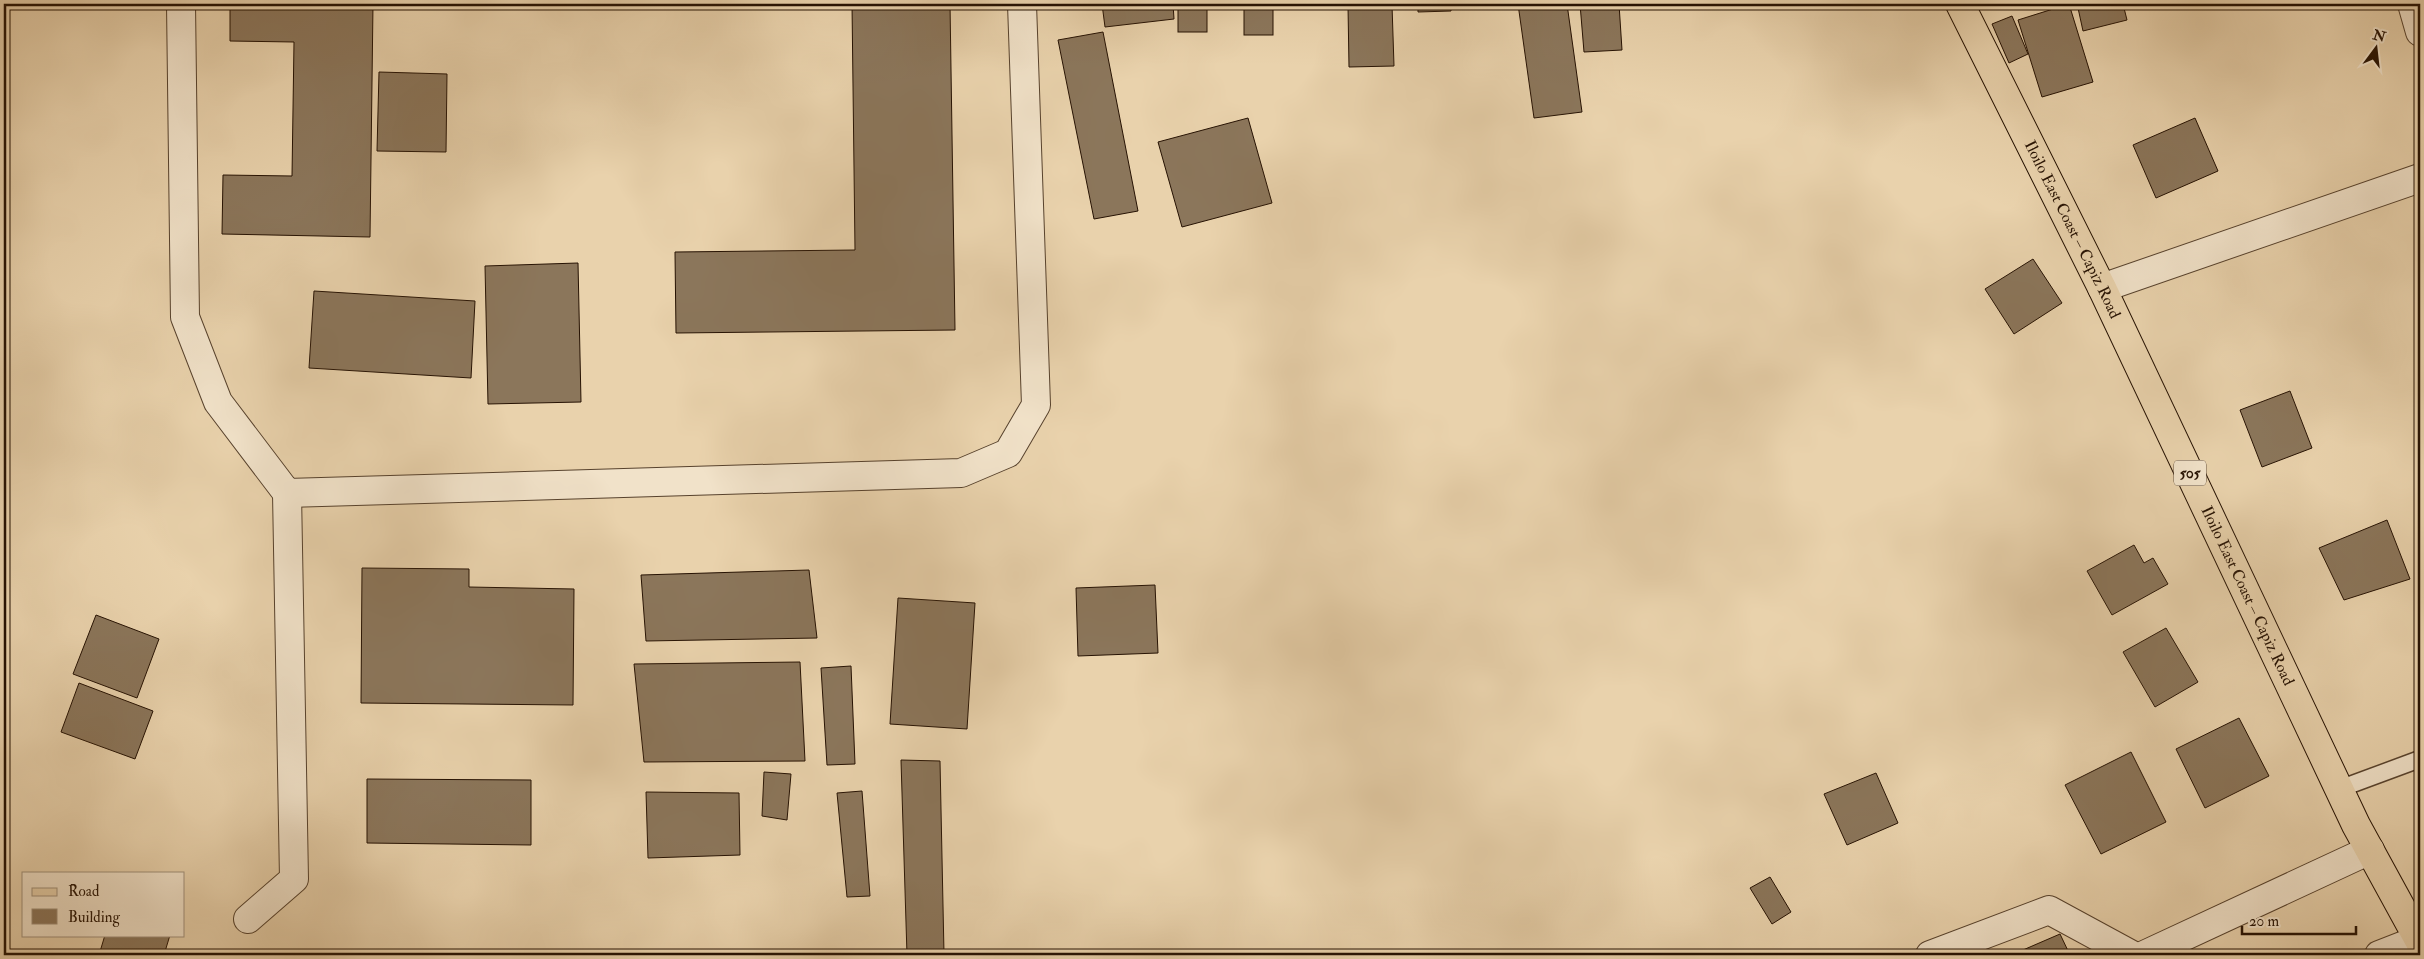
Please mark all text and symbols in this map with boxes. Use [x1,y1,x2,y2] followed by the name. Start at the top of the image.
[2352,22,2402,72] north arrow
[2370,26,2388,46] text: N
[2020,137,2125,322] street label: Iloilo East Coast – Capiz Road
[2174,460,2206,486] road number: 505
[2197,503,2299,689] street label: Iloilo East Coast – Capiz Road
[22,872,185,936] legend
[68,882,100,901] text: Road
[2242,904,2355,936] scale bar
[68,908,120,927] text: Building
[2249,912,2279,931] text: 20 m

